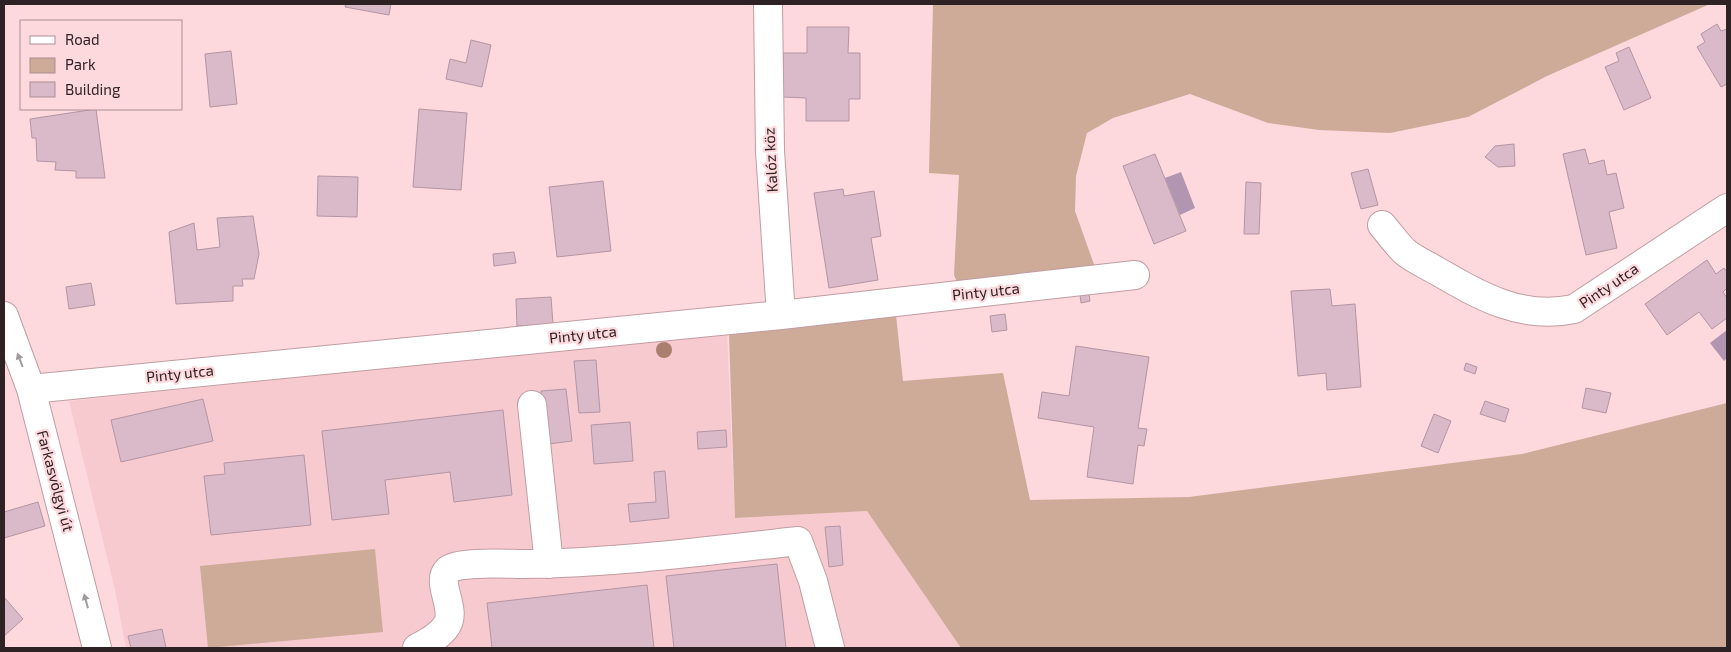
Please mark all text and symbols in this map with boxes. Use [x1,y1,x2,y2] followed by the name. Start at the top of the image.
[20,20,182,110] legend
[65,30,100,48] text: Road
[65,55,96,73] text: Park
[65,80,121,98] text: Building
[759,127,781,193] street label: Kalóz köz
[1575,259,1642,312] street label: Pinty utca
[951,279,1021,303] street label: Pinty utca
[548,322,618,346] street label: Pinty utca
[16,353,24,367] one-way arrow
[145,361,215,385] street label: Pinty utca
[34,428,78,534] street label: Farkasvölgyi út
[82,593,90,609] one-way arrow

